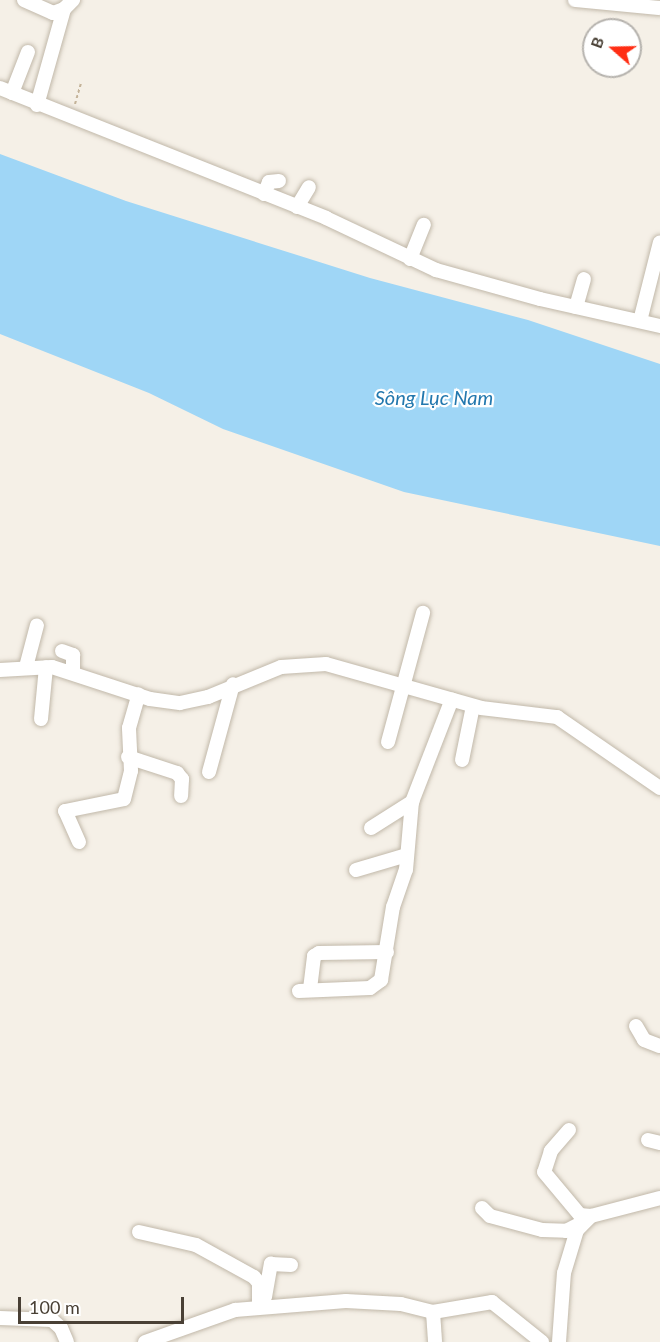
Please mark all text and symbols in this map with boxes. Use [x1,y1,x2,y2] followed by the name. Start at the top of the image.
[582,18,642,78] north arrow
[586,34,607,51] text: B
[375,385,493,409] water label: Sông Lục Nam
[21,1285,188,1323] scale bar
[29,1296,80,1318] text: 100 m

